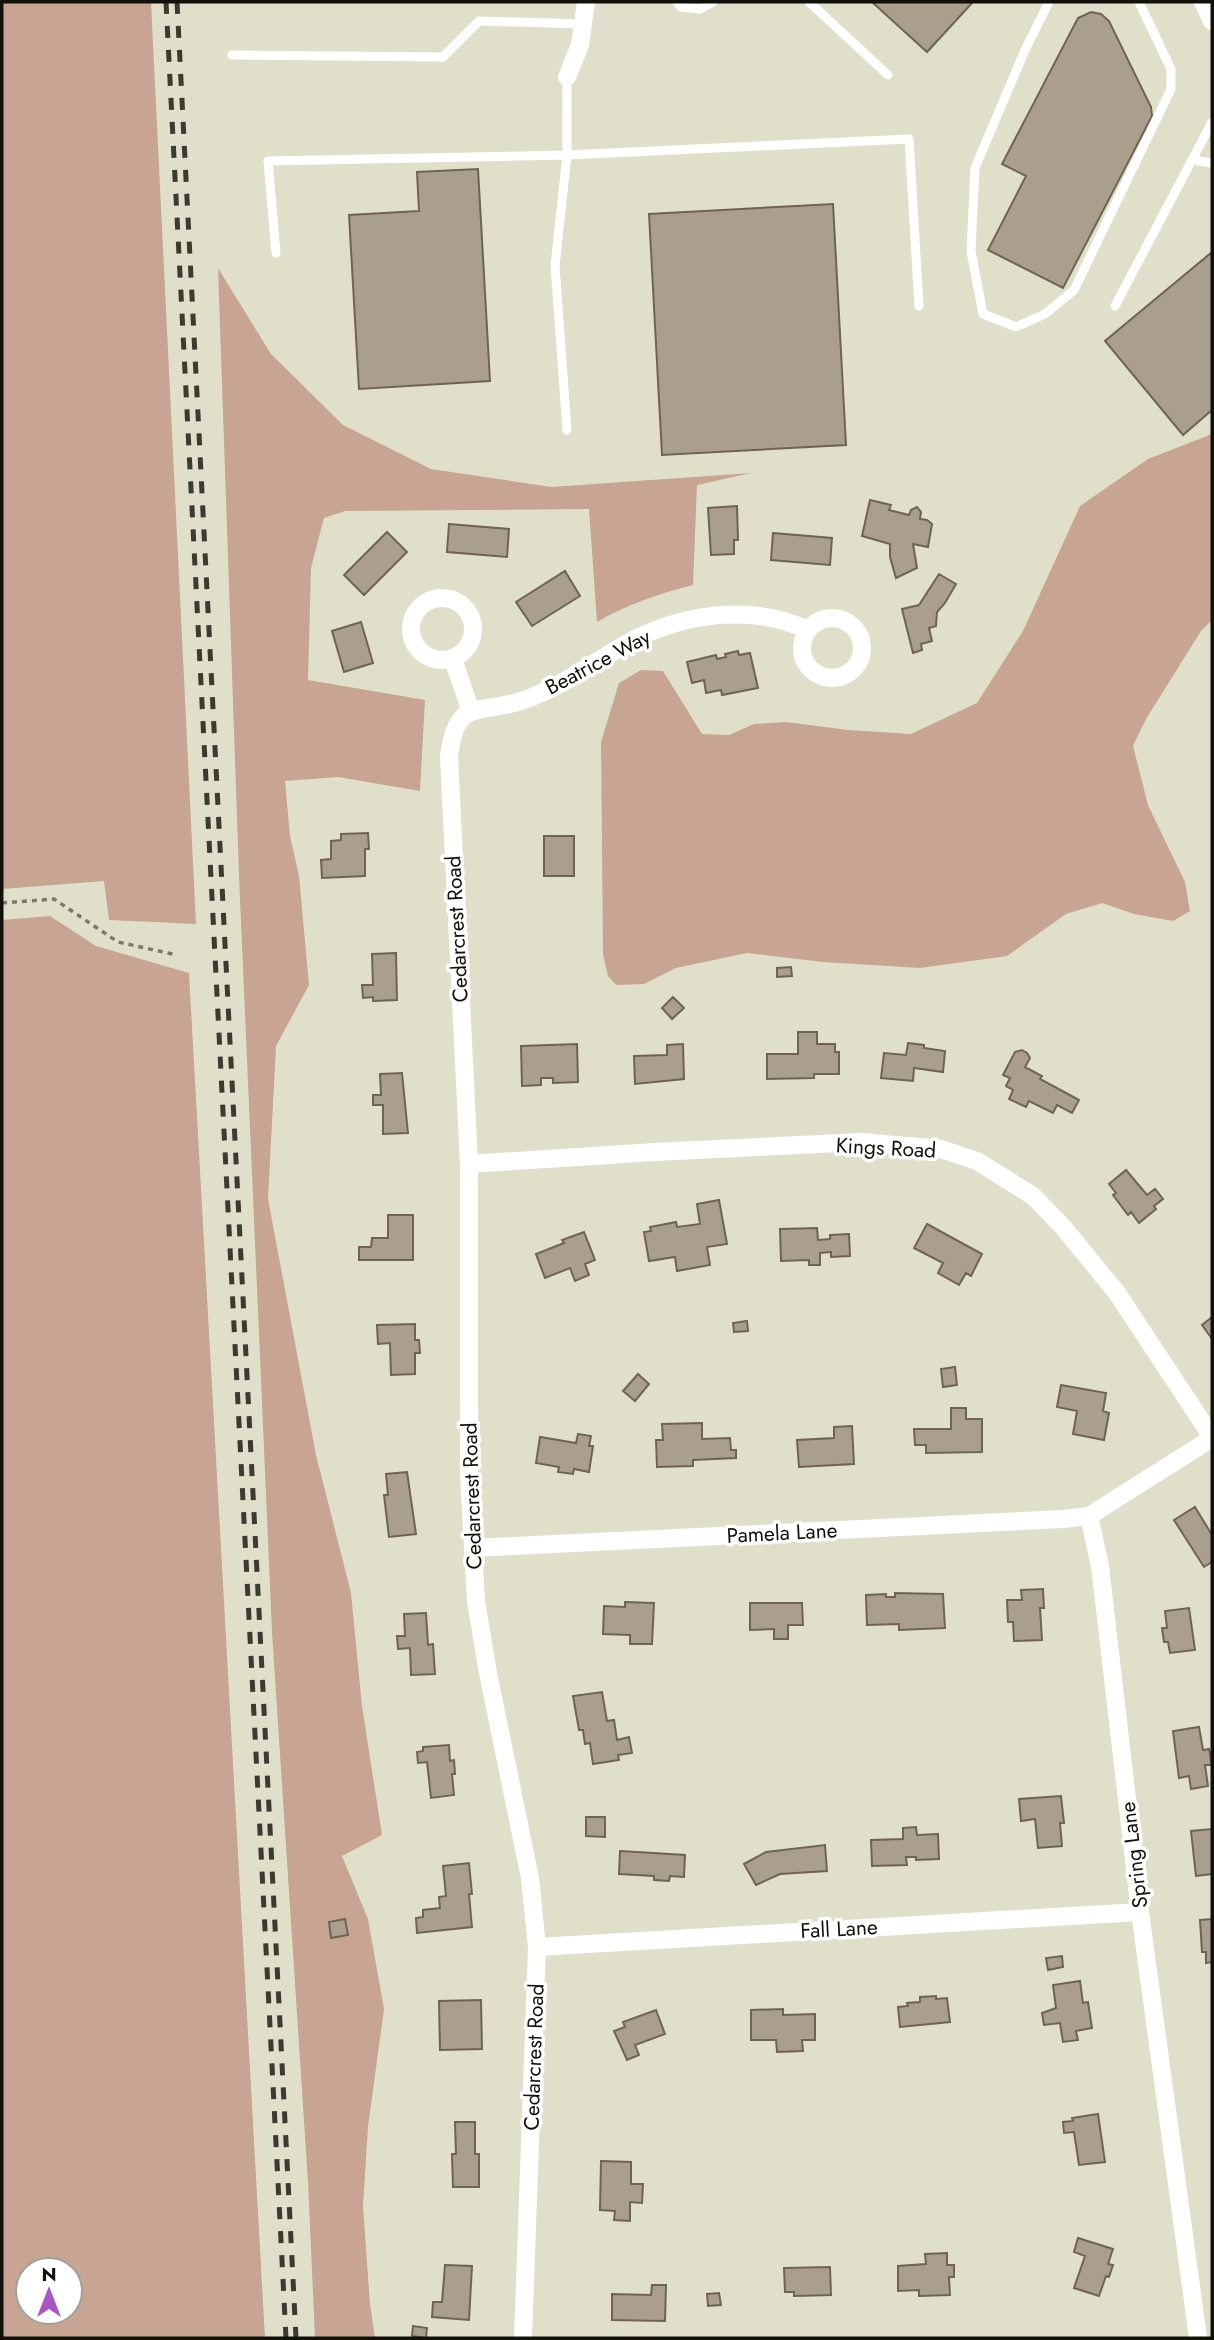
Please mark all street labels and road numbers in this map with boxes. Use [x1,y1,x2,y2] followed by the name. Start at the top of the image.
[540,621,657,702] street label: Beatrice Way
[438,855,476,1003] street label: Cedarcrest Road
[835,1130,937,1166] street label: Kings Road
[454,1422,490,1570] street label: Cedarcrest Road
[726,1515,838,1551] street label: Pamela Lane
[1113,1800,1155,1910] street label: Spring Lane
[800,1912,879,1946] street label: Fall Lane
[516,1983,552,2131] street label: Cedarcrest Road

